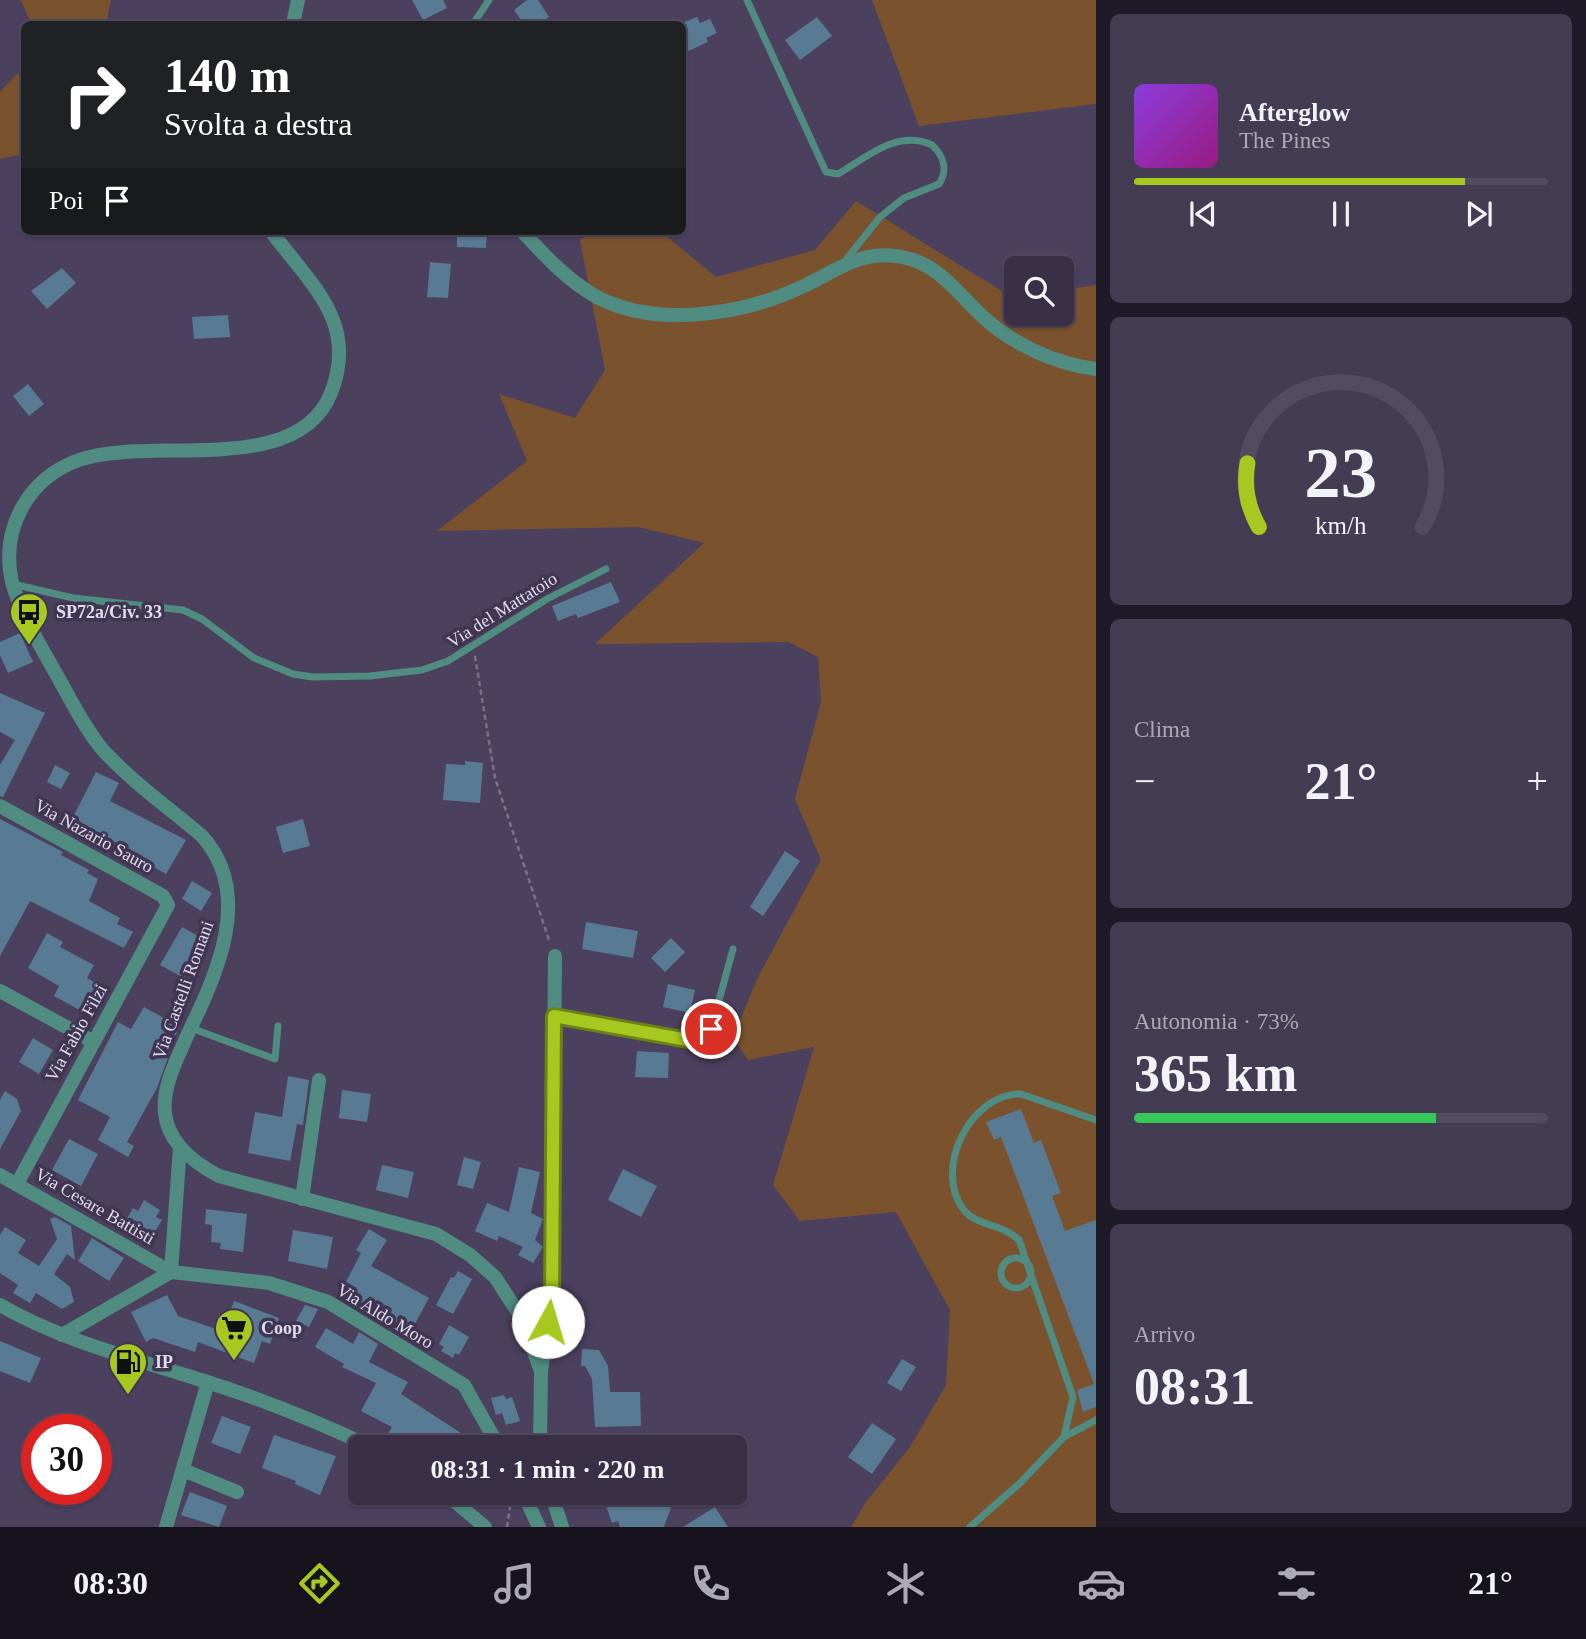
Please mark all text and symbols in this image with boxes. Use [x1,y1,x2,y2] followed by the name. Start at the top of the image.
[164,48,291,103] text: 140 m
[49,49,140,140] icon: right
[1239,98,1350,127] text: Afterglow
[164,106,352,142] text: Svolta a destra
[1239,128,1330,153] text: The Pines
[98,182,136,220] icon: arrive
[49,186,84,215] text: Poi
[1184,195,1222,233] icon: previous
[1322,195,1360,233] icon: pause
[1460,195,1498,233] icon: next
[1004,256,1074,326] map controls
[1004,256,1074,326] button: search
[1305,432,1377,513] text: 23
[1315,512,1367,539] text: km/h
[443,568,561,652] street label: Via del Mattatoio
[8,591,50,646] bus stop icon: SP72a/Civ. 33
[56,602,162,622] place label: SP72a/Civ. 33
[1134,717,1190,742] text: Clima
[1305,753,1377,810] text: 21°
[1134,760,1155,802] text: −
[1527,760,1548,802] text: +
[31,795,157,877] street label: Via Nazario Sauro
[149,918,217,1062] street label: Via Castelli Romani
[41,981,111,1085] street label: Via Fabio Filzi
[681,999,741,1059] pin
[1134,1009,1299,1034] text: Autonomia · 73%
[692,1010,730,1048] icon: arrive
[1134,1045,1297,1102] text: 365 km
[32,1164,158,1248] street label: Via Cesare Battisti
[333,1279,437,1353] street label: Via Aldo Moro
[511,1285,585,1359] position arrow
[213,1307,255,1362] supermarket icon: Coop
[261,1318,302,1338] place label: Coop
[1134,1322,1195,1347] text: Arrivo
[107,1341,149,1396] fuel station icon: IP
[155,1352,173,1372] place label: IP
[1134,1358,1255,1415] text: 08:31
[21,1414,112,1505] speed limit sign: 30
[431,1455,665,1484] text: 08:31 · 1 min · 220 m
[295,1559,344,1608] icon: directions
[490,1559,539,1608] icon: music
[686,1559,735,1608] icon: phone
[881,1559,930,1608] icon: climate
[1077,1559,1126,1608] icon: car
[1272,1559,1321,1608] icon: filters
[73,1565,148,1601] text: 08:30
[1468,1565,1513,1601] text: 21°

